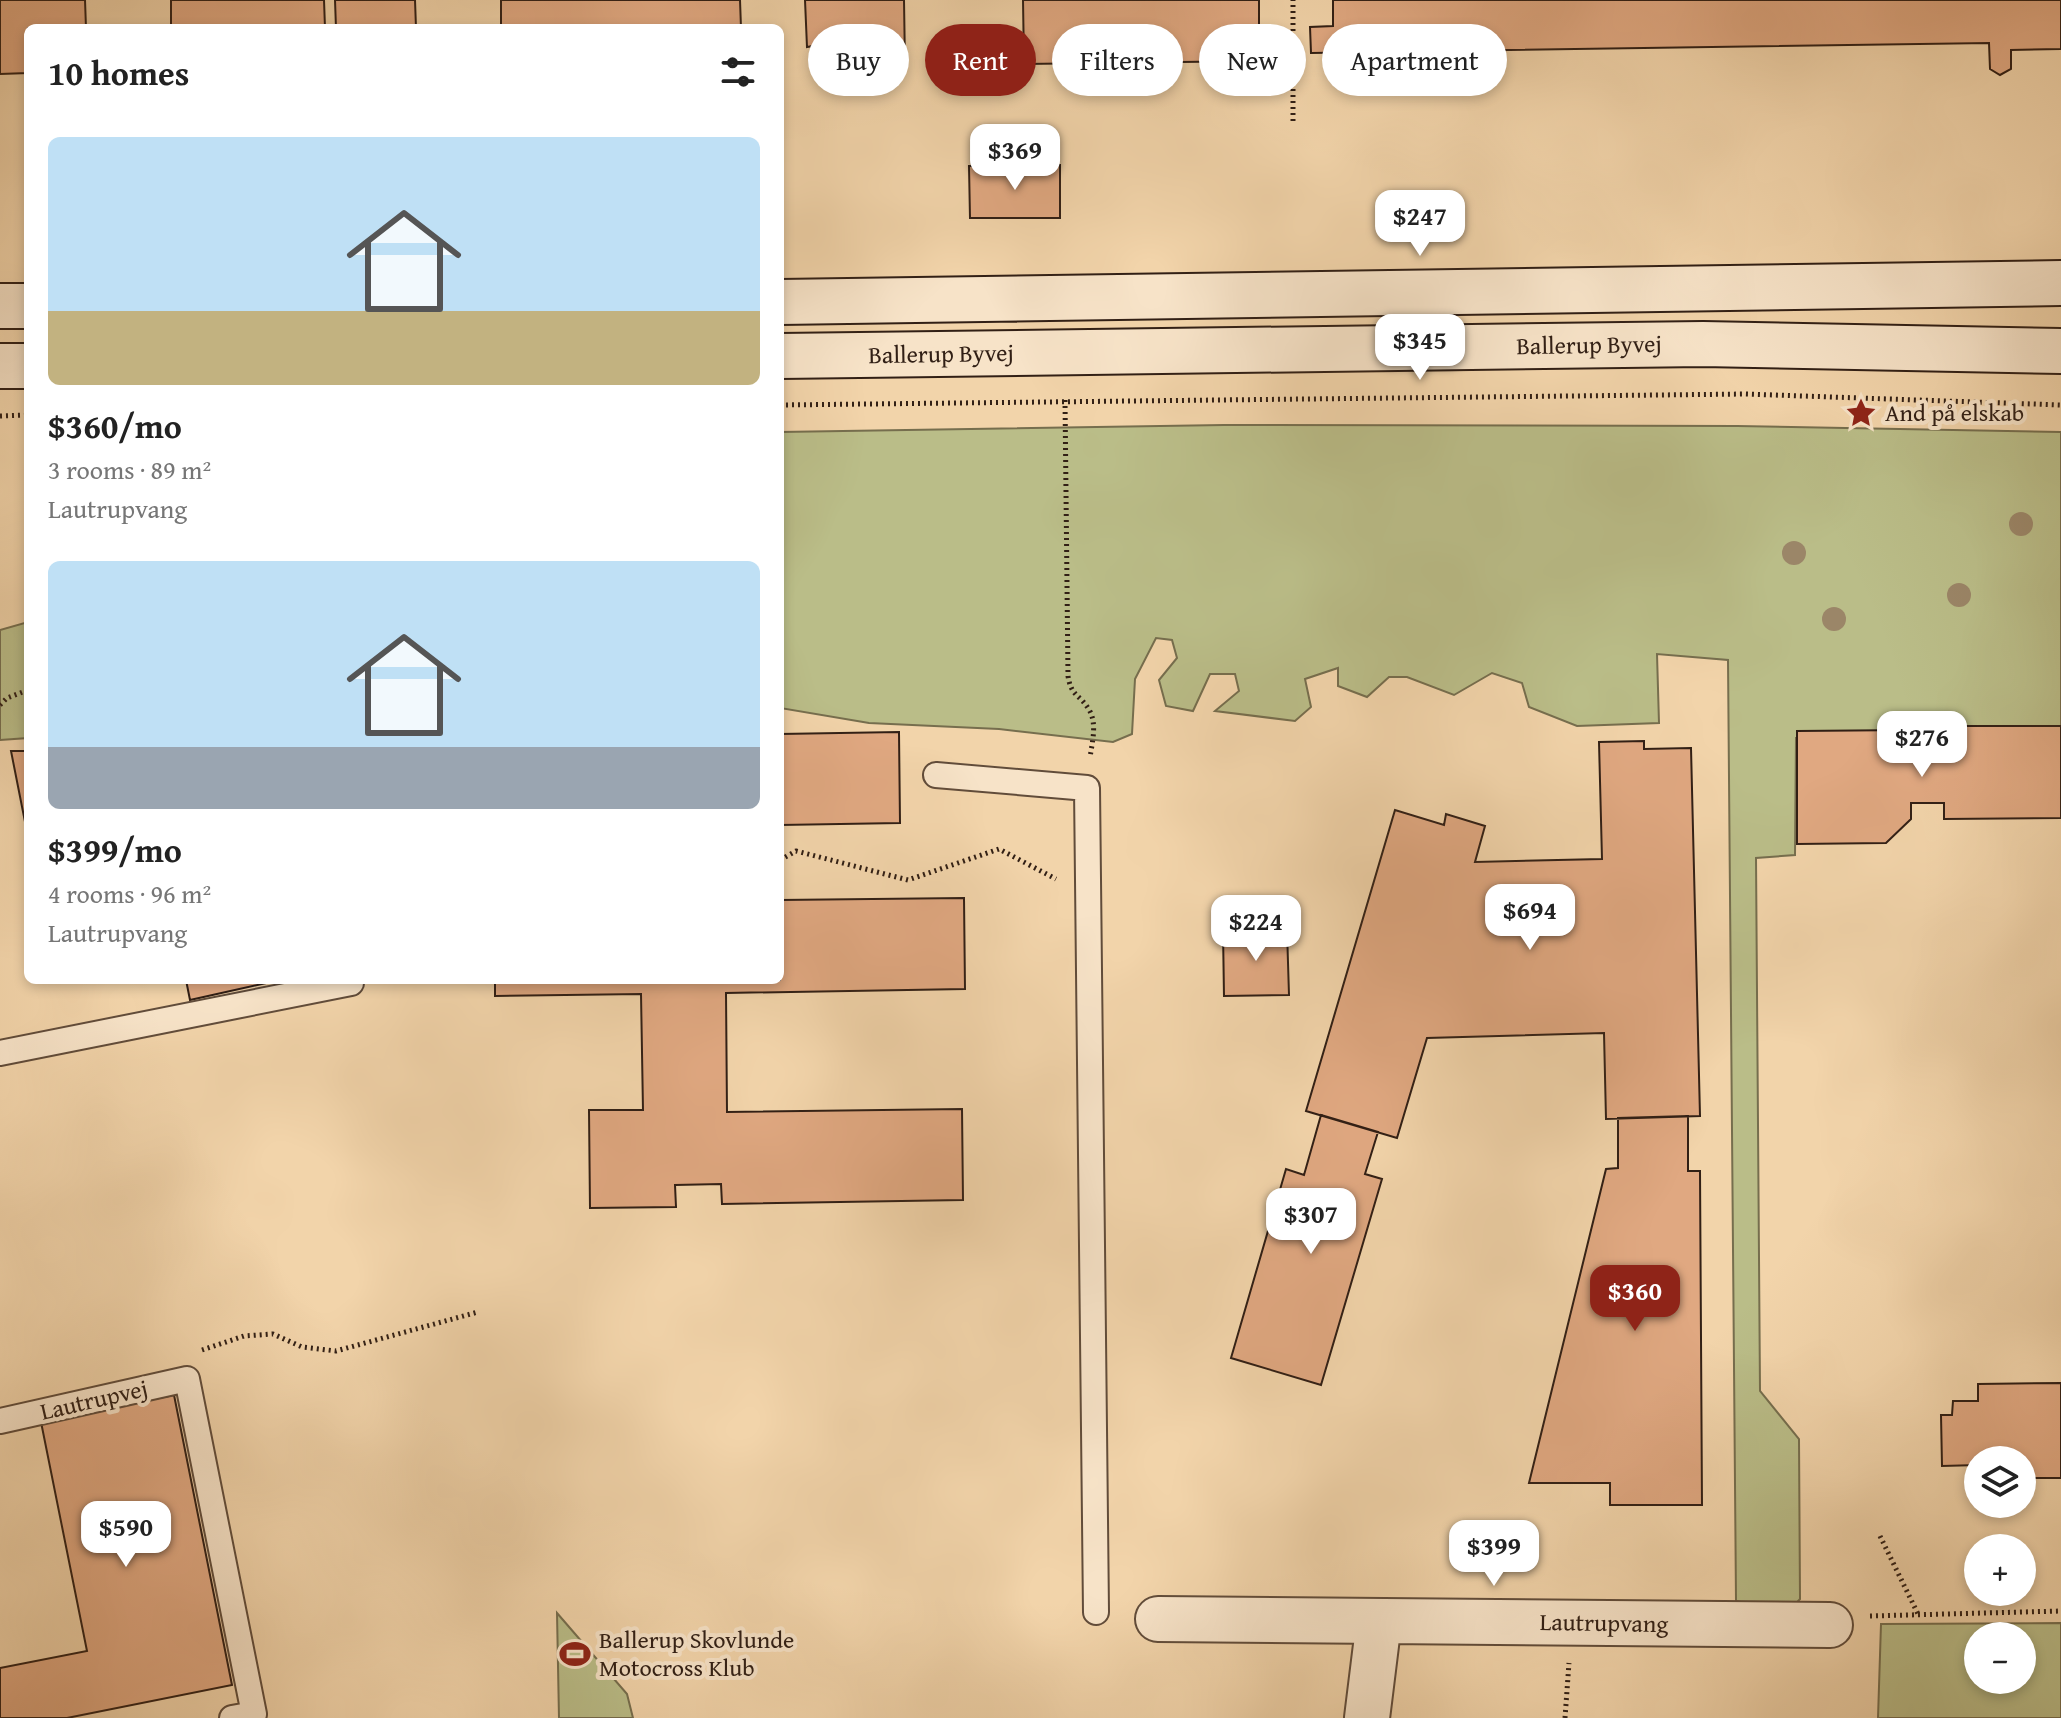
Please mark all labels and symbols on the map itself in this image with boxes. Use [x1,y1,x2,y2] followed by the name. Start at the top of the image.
[968,124,1062,192] pin: $369
[1373,190,1467,258] pin: $247
[1373,314,1467,382] pin: $345
[1516,326,1662,363] street label: Ballerup Byvej
[868,335,1014,372] street label: Ballerup Byvej
[1885,395,2024,430] place label: And på elskab
[1844,396,1878,430] place icon: And på elskab
[1875,711,1969,779] pin: $276
[1483,884,1577,952] pin: $694
[1209,895,1303,963] pin: $224
[1264,1188,1358,1256] pin: $307
[1588,1265,1682,1333] pin: $360
[37,1370,151,1429] street label: Lautrupvej
[79,1501,173,1569] pin: $590
[1447,1520,1541,1588] pin: $399
[1539,1604,1669,1641] street label: Lautrupvang
[599,1622,794,1685] place label: Ballerup Skovlunde Motocross Klub
[558,1637,592,1671] sports icon: Ballerup Skovlunde Motocross Klub

